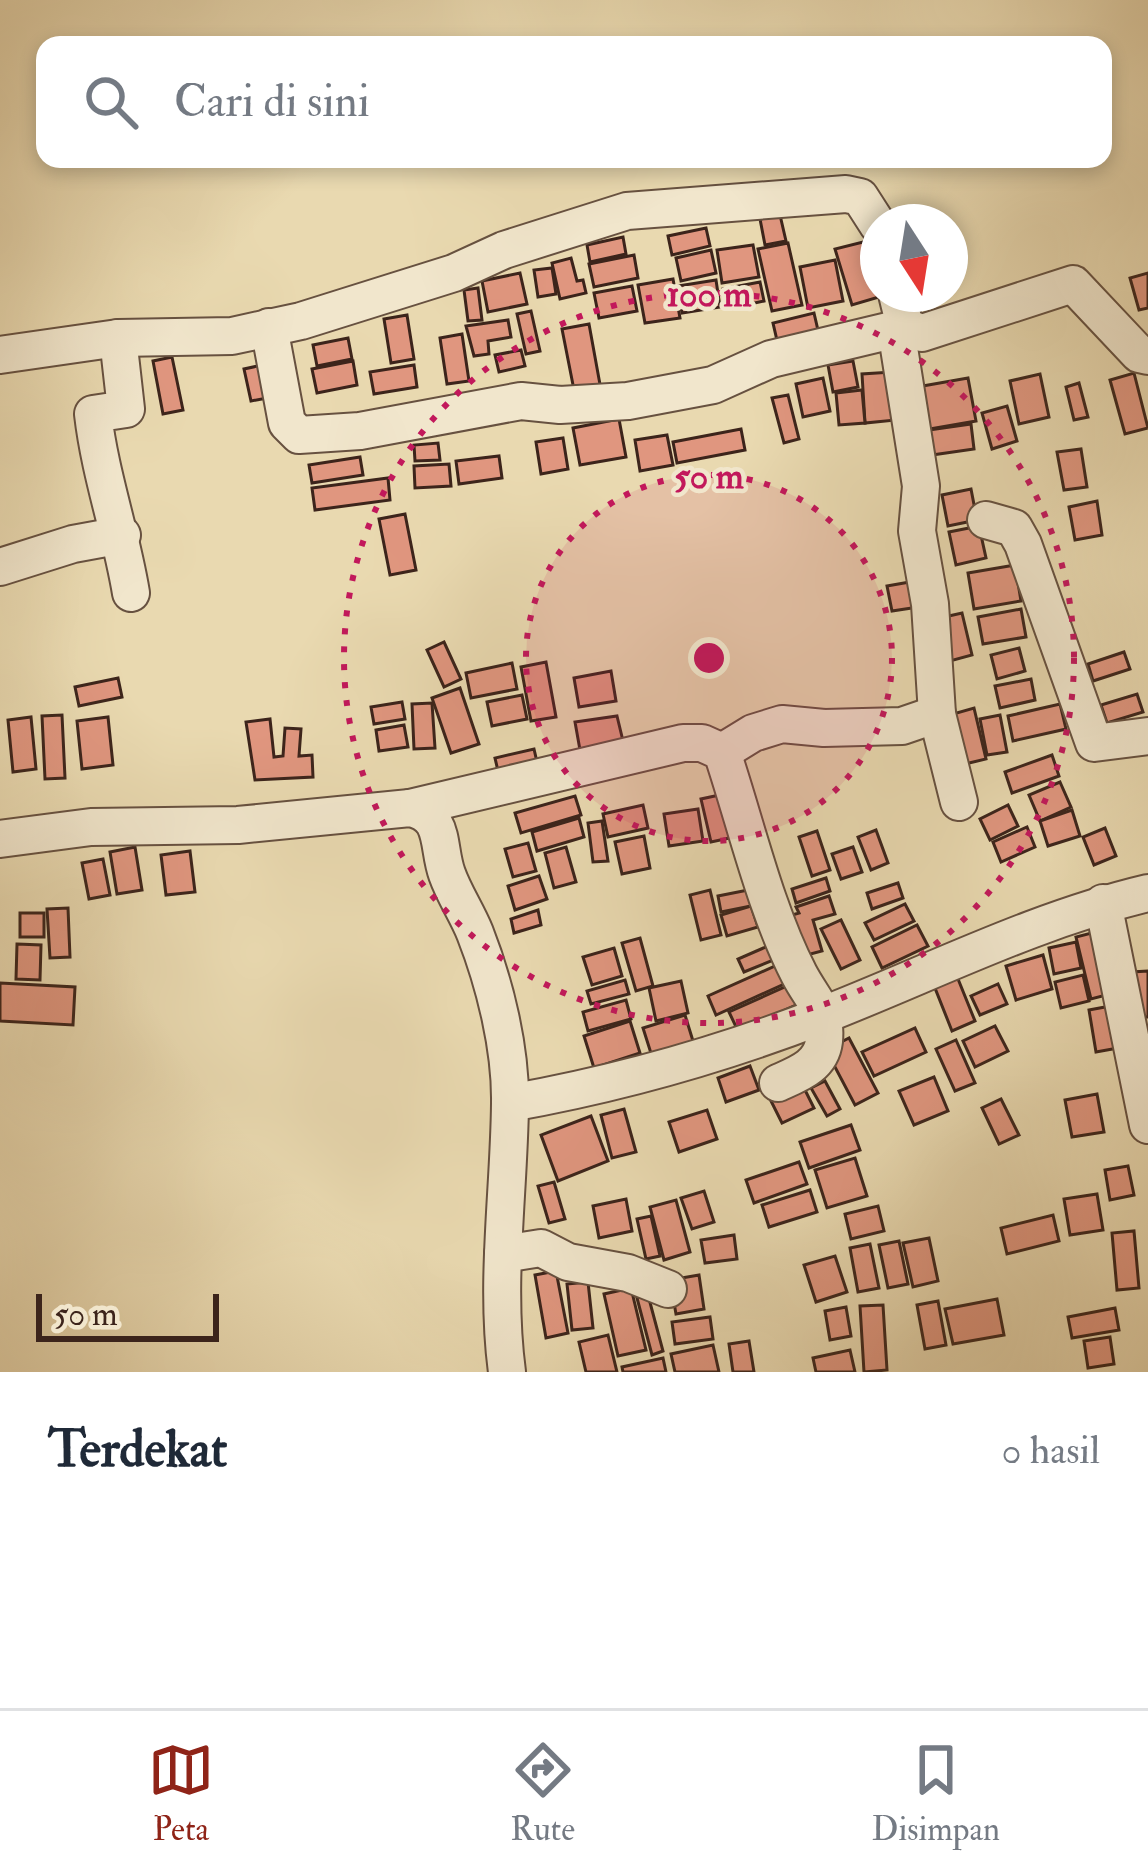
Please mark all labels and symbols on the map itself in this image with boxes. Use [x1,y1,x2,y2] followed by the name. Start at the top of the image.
[860,204,968,312] north arrow
[666,272,752,317] text: 100 m
[674,454,744,499] text: 50 m
[688,637,730,679] centre of rings
[36,1288,219,1341] scale bar

